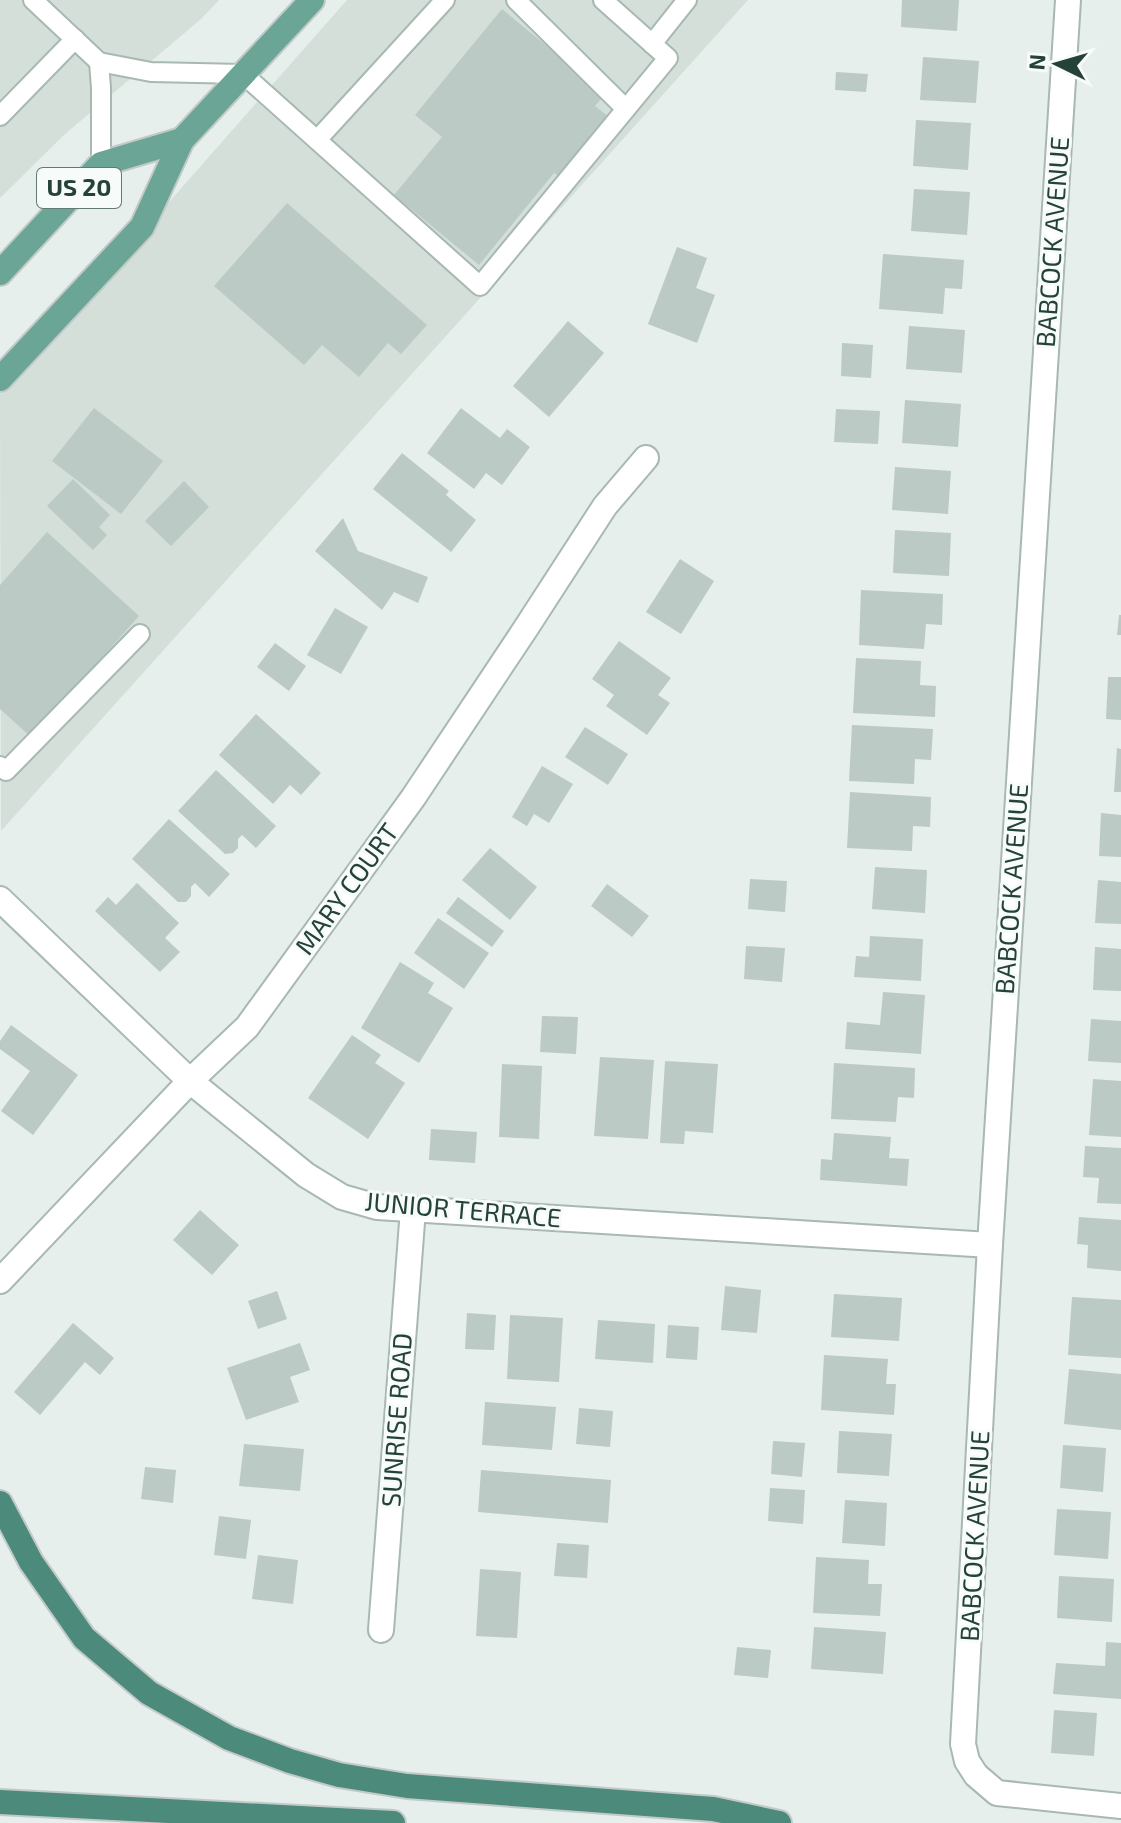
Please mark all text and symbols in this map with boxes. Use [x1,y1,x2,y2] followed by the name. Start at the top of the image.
[1017,24,1097,104] north arrow
[1022,53,1050,71] text: N
[1029,135,1074,348] street label: BABCOCK AVENUE
[37,168,121,208] road number: US 20
[988,782,1033,995] street label: BABCOCK AVENUE
[288,816,404,960] street label: MARY COURT
[364,1184,563,1233] street label: JUNIOR TERRACE
[374,1332,417,1508] street label: SUNRISE ROAD
[952,1430,995,1642] street label: BABCOCK AVENUE

